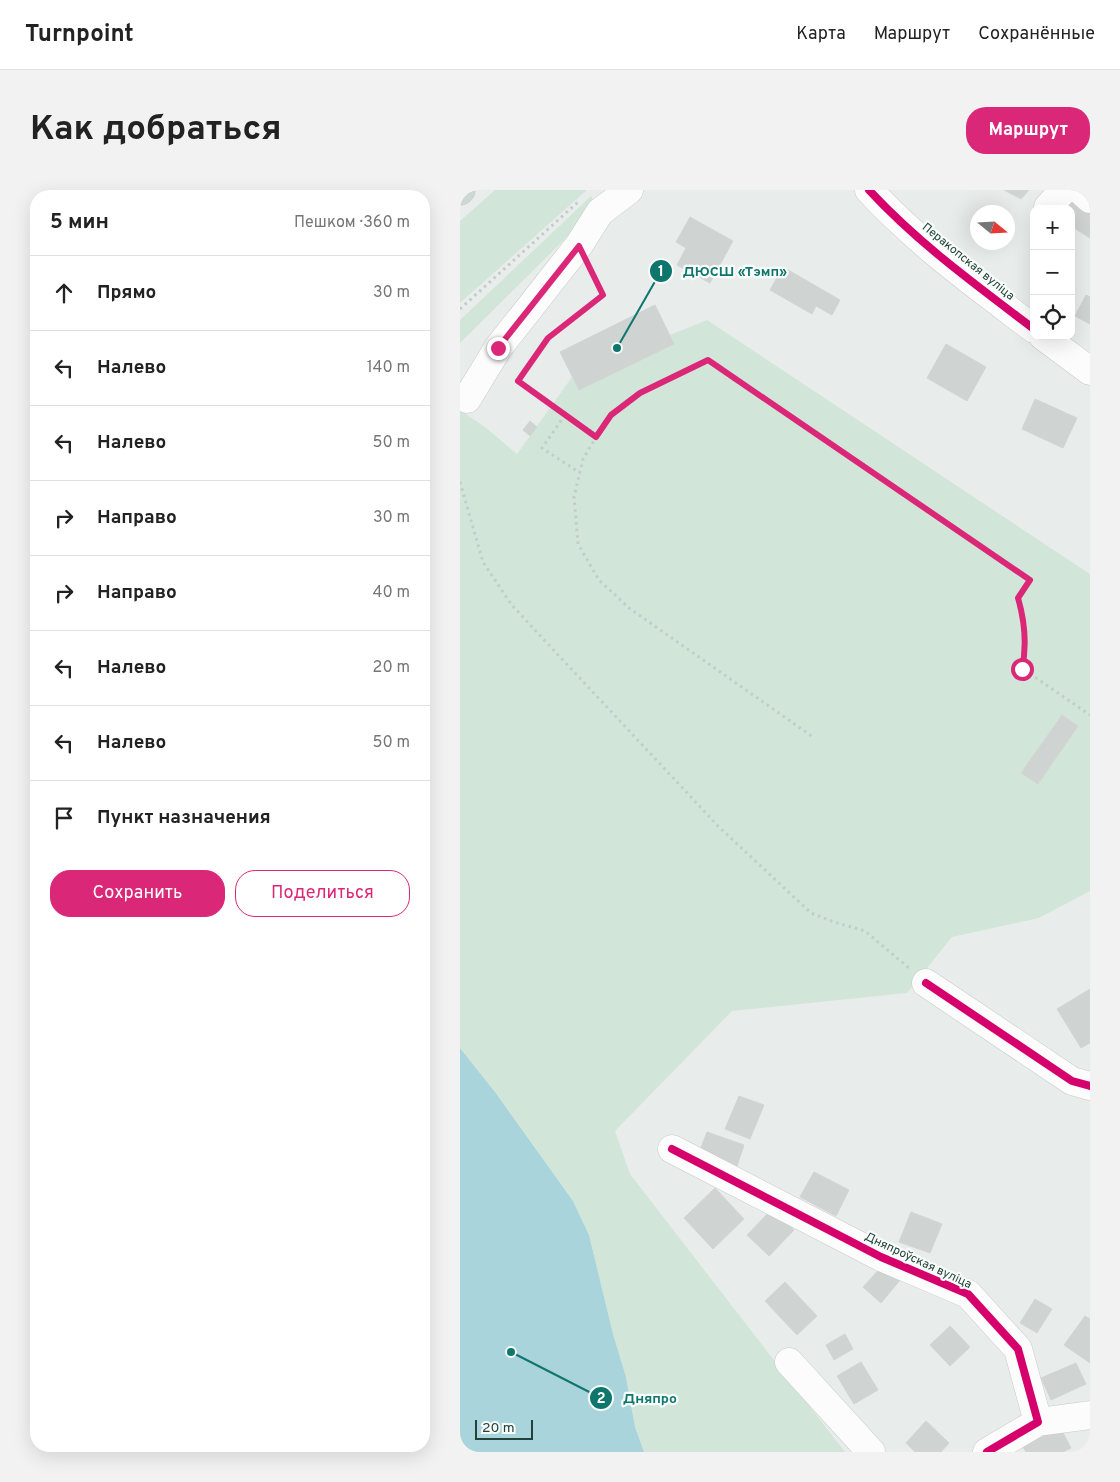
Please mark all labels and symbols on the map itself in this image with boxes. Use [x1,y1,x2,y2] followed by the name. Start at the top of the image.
[970,205,1015,250] north arrow
[918,220,1018,304] street label: Перакопская вуліца
[648,257,797,286] callout: ДЮСШ «Тэмп»
[658,263,664,282] text: 1
[683,264,787,281] text: ДЮСШ «Тэмп»
[487,337,510,360] route end
[1011,658,1034,681] route start
[862,1229,974,1293] street label: Дняпроўская вуліца
[589,1383,687,1412] callout: Дняпро
[596,1390,606,1409] text: 2
[623,1391,677,1408] text: Дняпро
[475,1417,532,1440] scale bar

